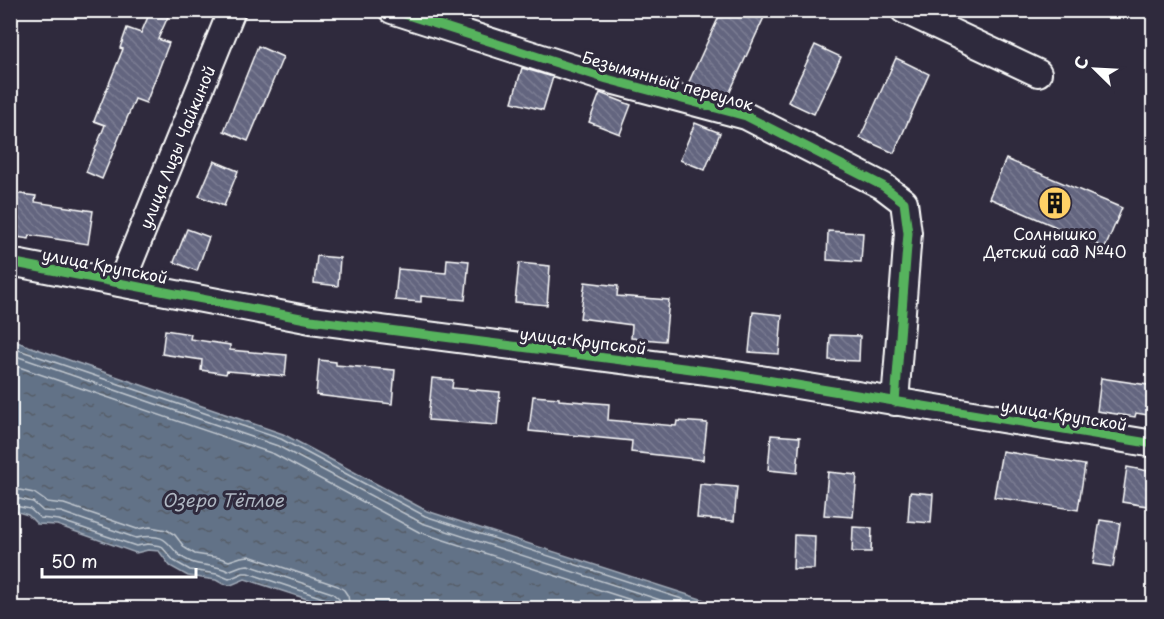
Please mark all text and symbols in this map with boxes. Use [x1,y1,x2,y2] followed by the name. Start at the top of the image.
[1065,39,1125,99] north arrow
[579,44,757,116] street label: Безымянный переулок
[1067,52,1094,73] text: С
[132,62,220,232] street label: улица Лизы Чайкиной
[1037,185,1073,221] building icon: Солнышко Детский сад №40
[983,221,1126,263] place label: Солнышко Детский сад №40
[40,241,170,289] street label: улица Крупской
[518,320,648,360] street label: улица Крупской
[999,392,1129,436] street label: улица Крупской
[162,486,285,513] water label: Озеро Тёплое
[42,541,196,579] scale bar
[51,547,98,574] text: 50 m

